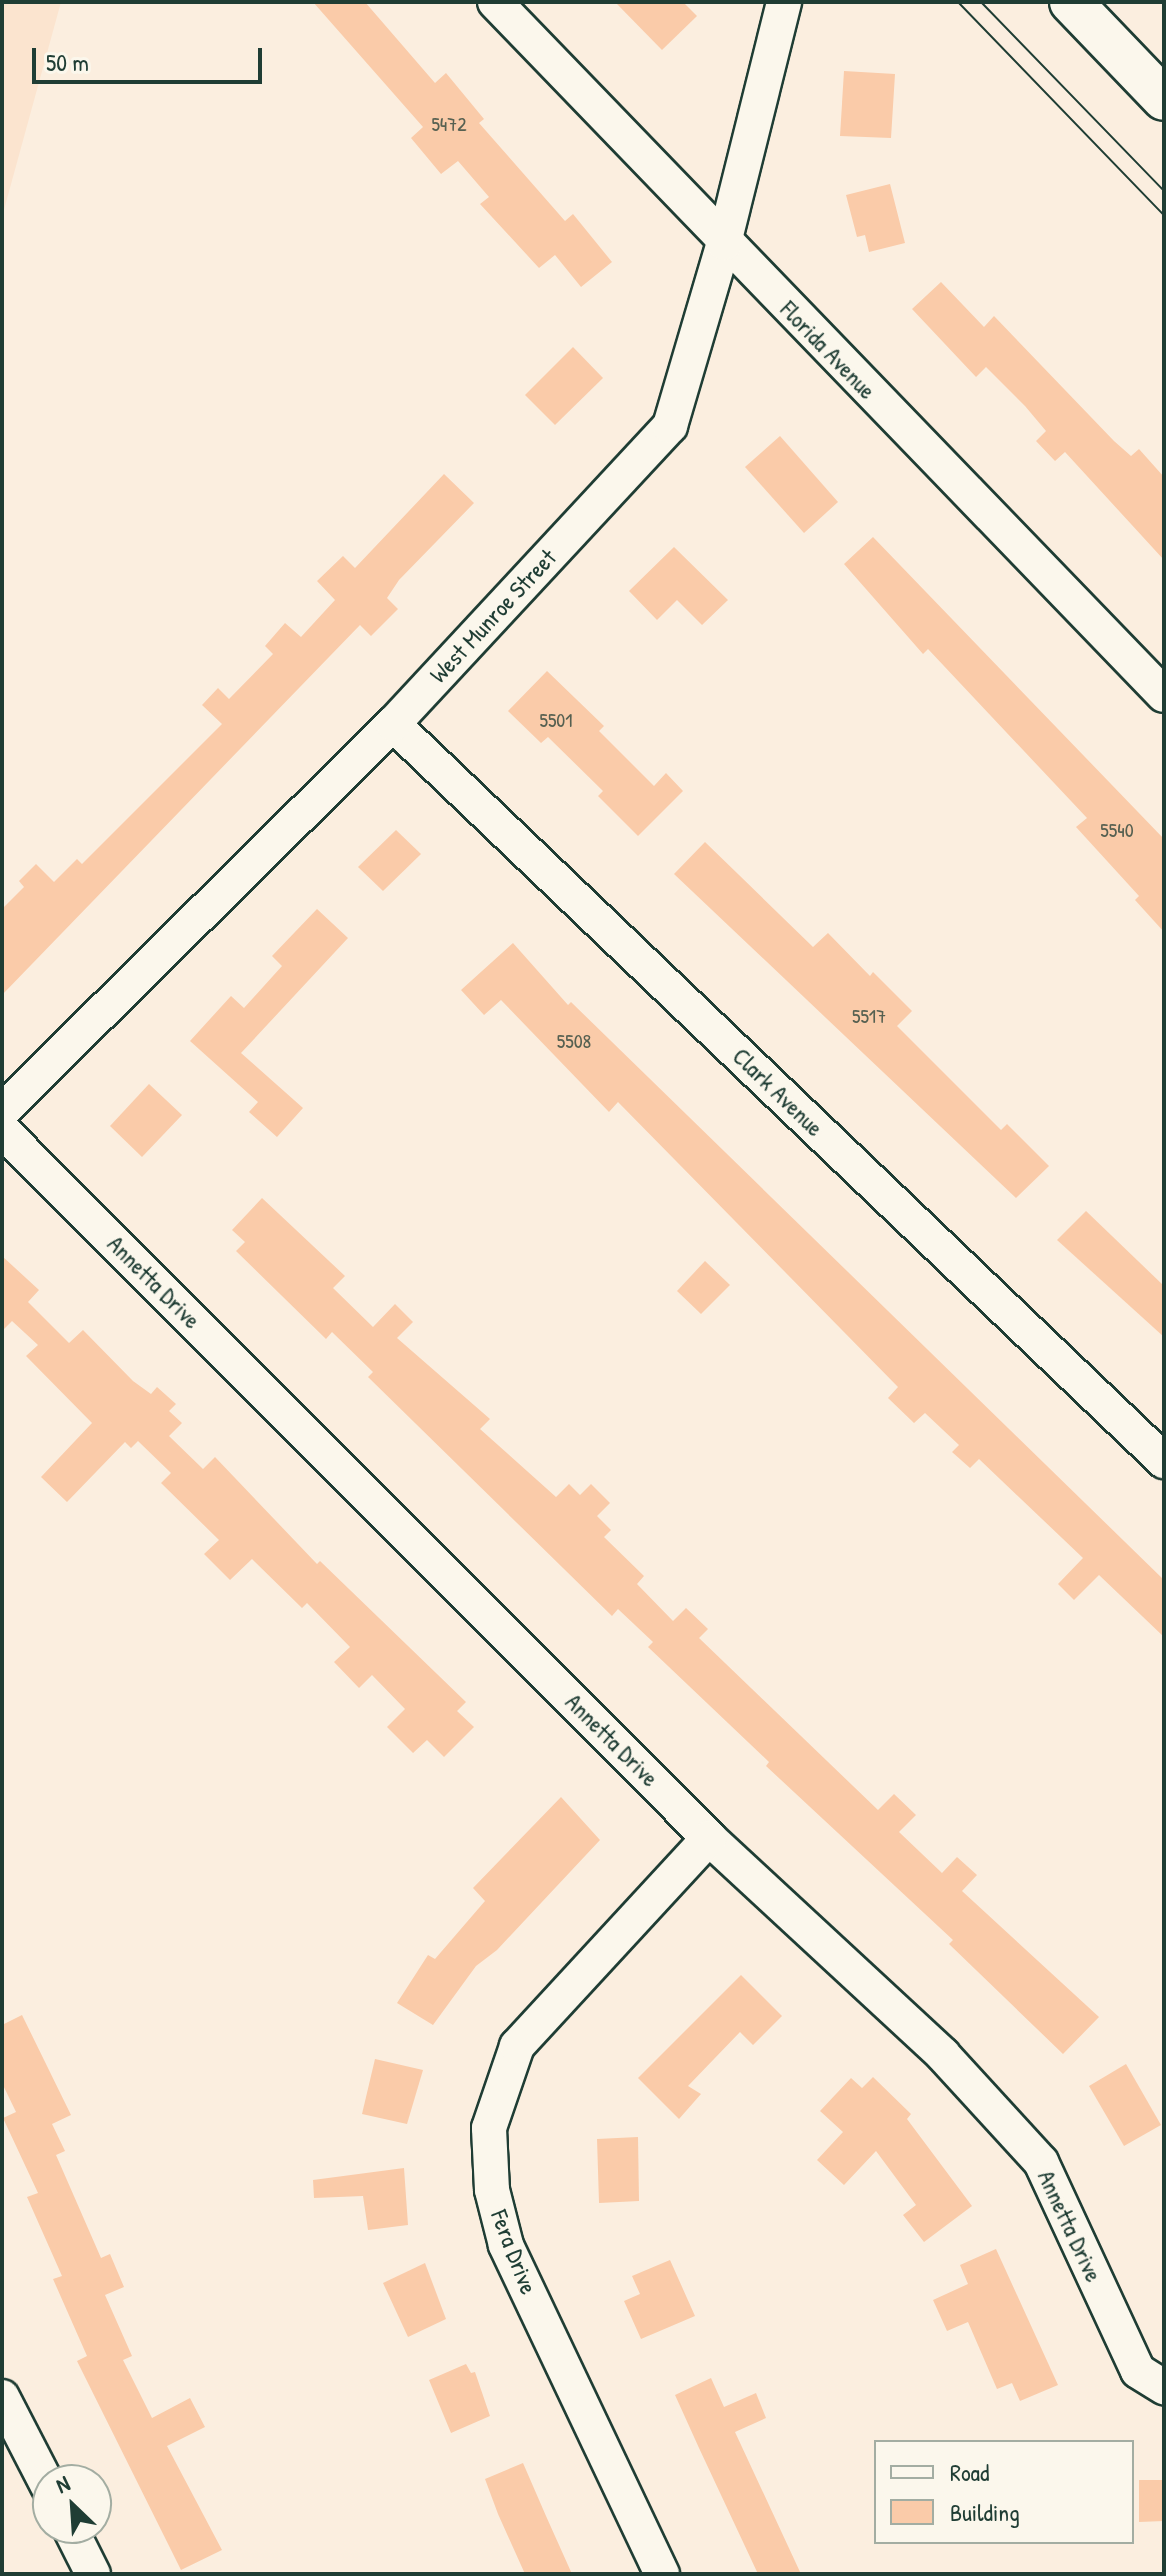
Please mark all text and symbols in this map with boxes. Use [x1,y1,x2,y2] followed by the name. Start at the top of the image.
[36,32,266,82] scale bar
[46,46,89,78] text: 50 m
[431,111,467,135] house number: 5472
[774,295,882,405] street label: Florida Avenue
[424,543,562,689] street label: West Munroe Street
[539,707,573,731] house number: 5501
[1100,817,1134,841] house number: 5540
[852,1003,886,1027] house number: 5517
[557,1028,591,1052] house number: 5508
[727,1042,829,1142] street label: Clark Avenue
[102,1230,206,1334] street label: Annetta Drive
[560,1688,664,1792] street label: Annetta Drive
[1032,2166,1108,2286] street label: Annetta Drive
[485,2206,543,2298] street label: Fera Drive
[874,2440,1134,2544] legend
[950,2456,989,2488] text: Road
[32,2464,112,2544] north arrow
[51,2468,74,2500] text: N
[950,2496,1020,2528] text: Building

